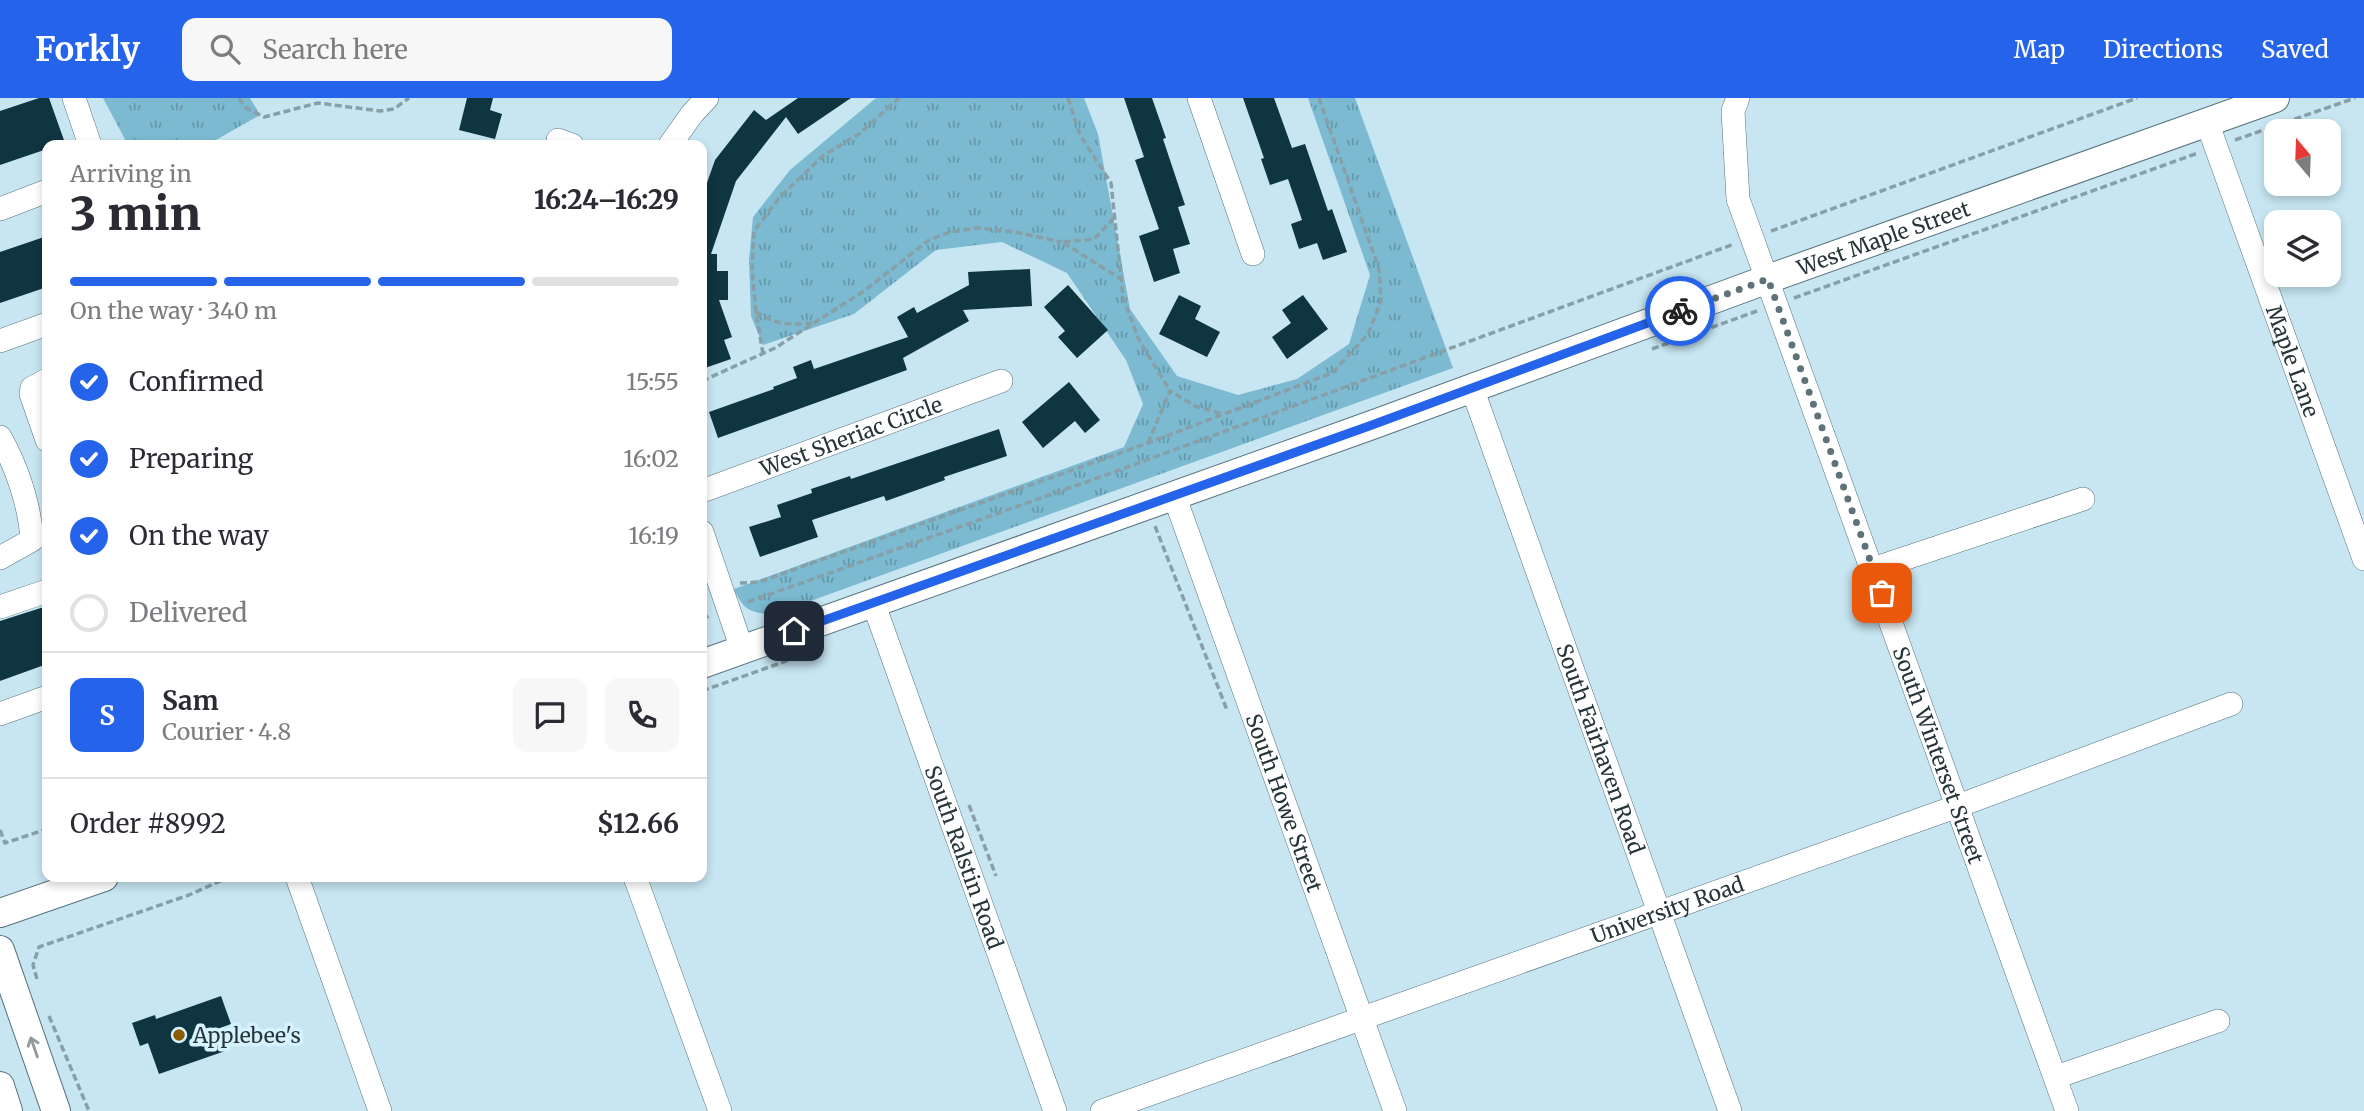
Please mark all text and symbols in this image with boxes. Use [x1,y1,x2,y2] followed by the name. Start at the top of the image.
[182,18,672,81] search box
[35,29,140,70] text: Forkly
[206,30,244,68] icon: search
[262,33,408,66] text: Search here
[2014,34,2065,65] text: Map
[2103,34,2223,65] text: Directions
[2261,34,2329,65] text: Saved
[2264,119,2342,196] north arrow
[2264,119,2341,287] map controls
[70,159,192,188] text: Arriving in
[534,183,679,216] text: 16:24–16:29
[70,185,201,243] text: 3 min
[1792,195,1974,281] street label: West Maple Street
[2264,210,2341,287] button: layers
[1645,276,1715,346] courier
[1661,292,1699,330] icon: bike
[70,296,277,325] text: On the way · 340 m
[2260,301,2325,421] street label: Maple Lane
[70,363,108,401] icon: check
[129,365,264,398] text: Confirmed
[626,367,679,396] text: 15:55
[755,390,946,482] street label: West Sheriac Circle
[70,440,108,478] icon: check
[129,442,253,475] text: Preparing
[623,444,679,473] text: 16:02
[70,517,108,555] icon: check
[129,519,269,552] text: On the way
[628,521,679,550] text: 16:19
[1852,563,1912,623] pin
[1863,574,1901,612] icon: bag
[129,596,248,629] text: Delivered
[764,601,824,661] pin
[775,612,813,650] icon: home
[1551,640,1651,858] street label: South Fairhaven Road
[1887,643,1990,867] street label: South Winterset Street
[513,678,587,752] button: chat
[605,678,679,752] button: phone
[162,684,219,717] text: Sam
[99,699,115,732] text: S
[1240,710,1329,896] street label: South Howe Street
[162,717,291,746] text: Courier · 4.8
[919,762,1010,953] street label: South Ralstin Road
[70,807,226,840] text: Order #8992
[597,807,679,840] text: $12.66
[1587,870,1748,949] street label: University Road
[192,1022,301,1049] place label: Applebee's
[171,1027,187,1043] marker: Applebee's
[27,1036,39,1058] one-way arrow

